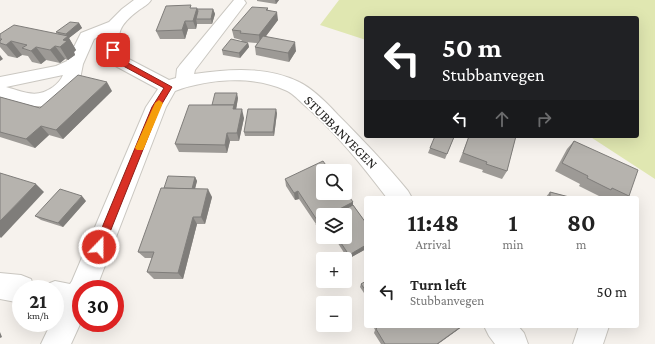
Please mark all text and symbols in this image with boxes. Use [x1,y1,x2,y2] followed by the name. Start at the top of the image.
[376,32,428,84] icon: left
[442,32,502,63] text: 50 m
[96,33,130,67] pin
[102,39,124,61] icon: arrive
[442,65,545,85] text: Stubbanvegen
[301,92,381,172] street label: STUBBANVEGEN
[449,108,471,130] icon: left
[491,108,513,130] icon: ahead
[533,108,555,130] icon: right
[316,164,352,332] map controls
[316,164,352,200] button: search
[316,208,352,244] button: layers
[408,209,459,236] text: 11:48
[509,209,517,236] text: 1
[567,209,595,236] text: 80
[78,226,120,268] position arrow
[416,237,451,252] text: Arrival
[503,237,523,252] text: min
[576,237,586,252] text: m
[316,252,352,288] button: +
[410,277,466,293] text: Turn left
[72,280,124,332] speed limit sign: 30
[376,281,398,303] icon: left
[597,284,627,300] text: 50 m
[29,290,47,312] text: 21
[410,293,484,308] text: Stubbanvegen
[316,296,352,332] button: −
[27,310,49,321] text: km/h

